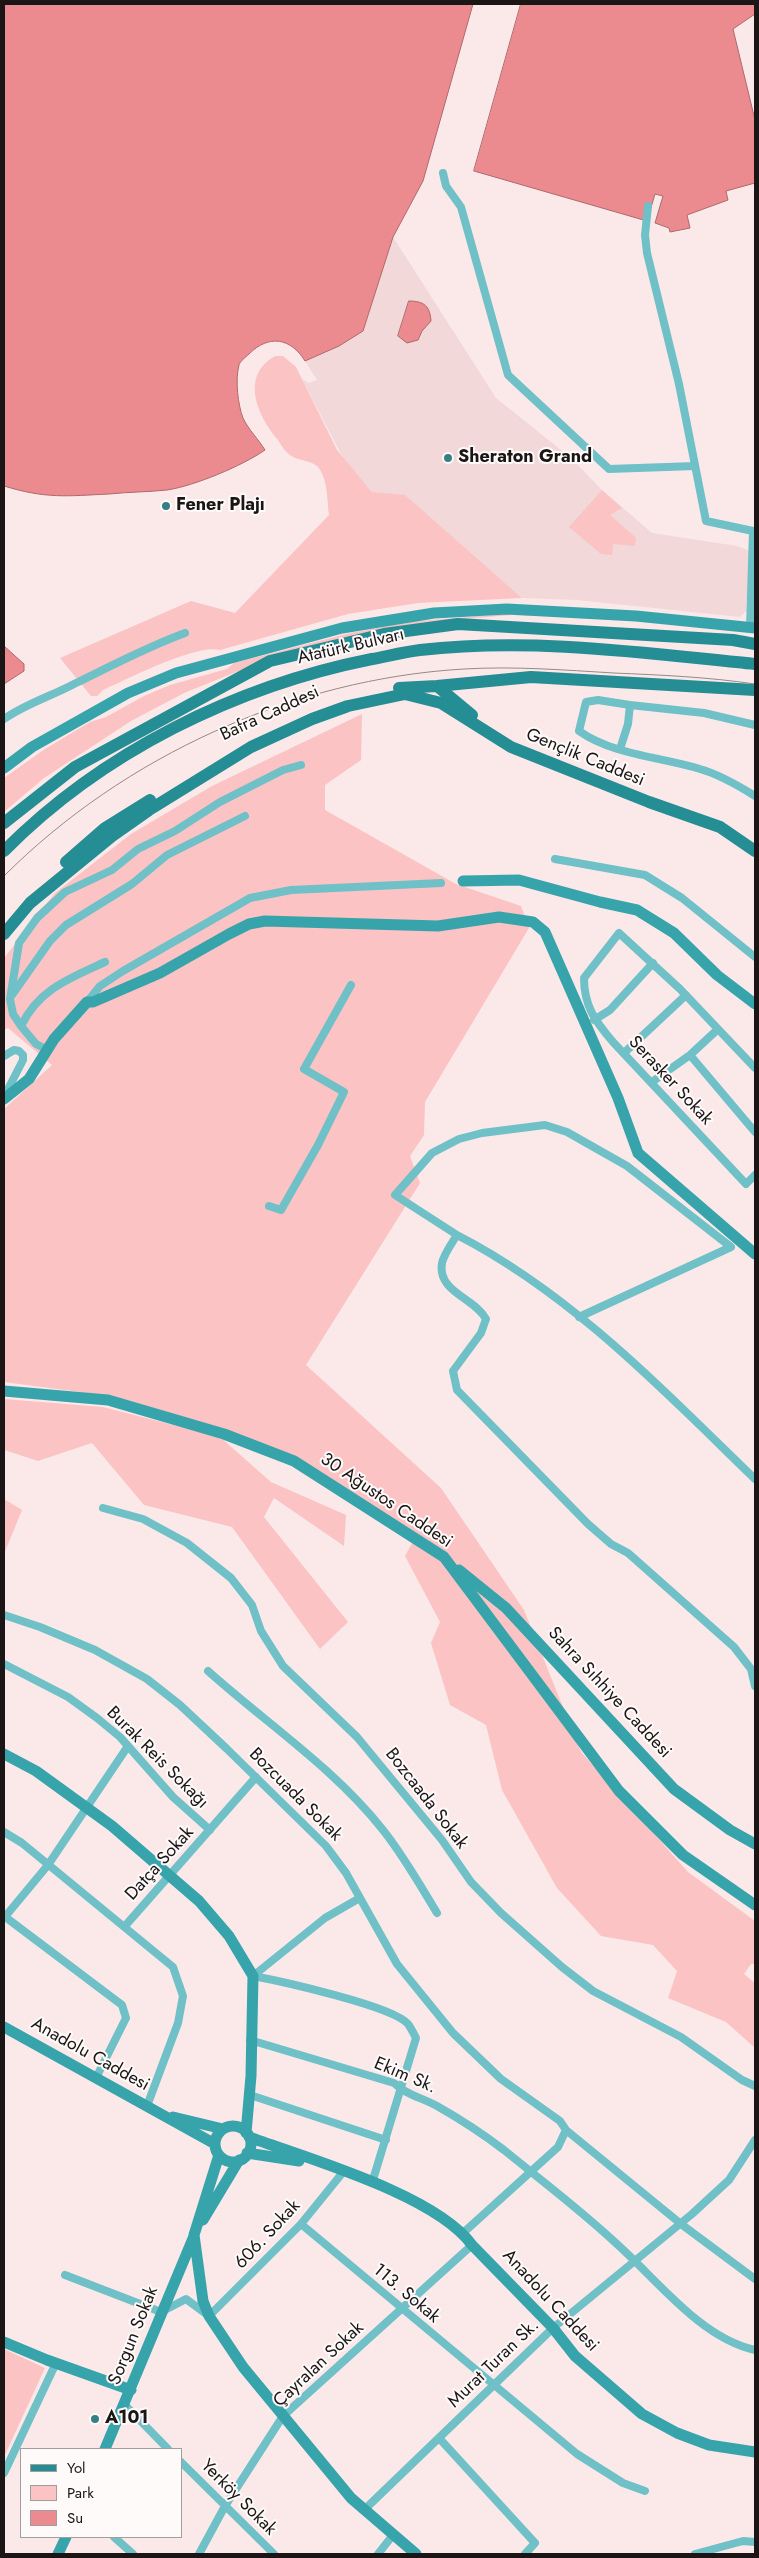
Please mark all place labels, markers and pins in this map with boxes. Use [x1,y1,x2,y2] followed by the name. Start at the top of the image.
[458,447,592,469] place label: Sheraton Grand
[442,452,454,464] marker: Sheraton Grand
[176,495,265,517] place label: Fener Plajı
[160,500,172,512] marker: Fener Plajı
[105,2408,148,2430] place label: A101
[89,2413,101,2425] marker: A101

